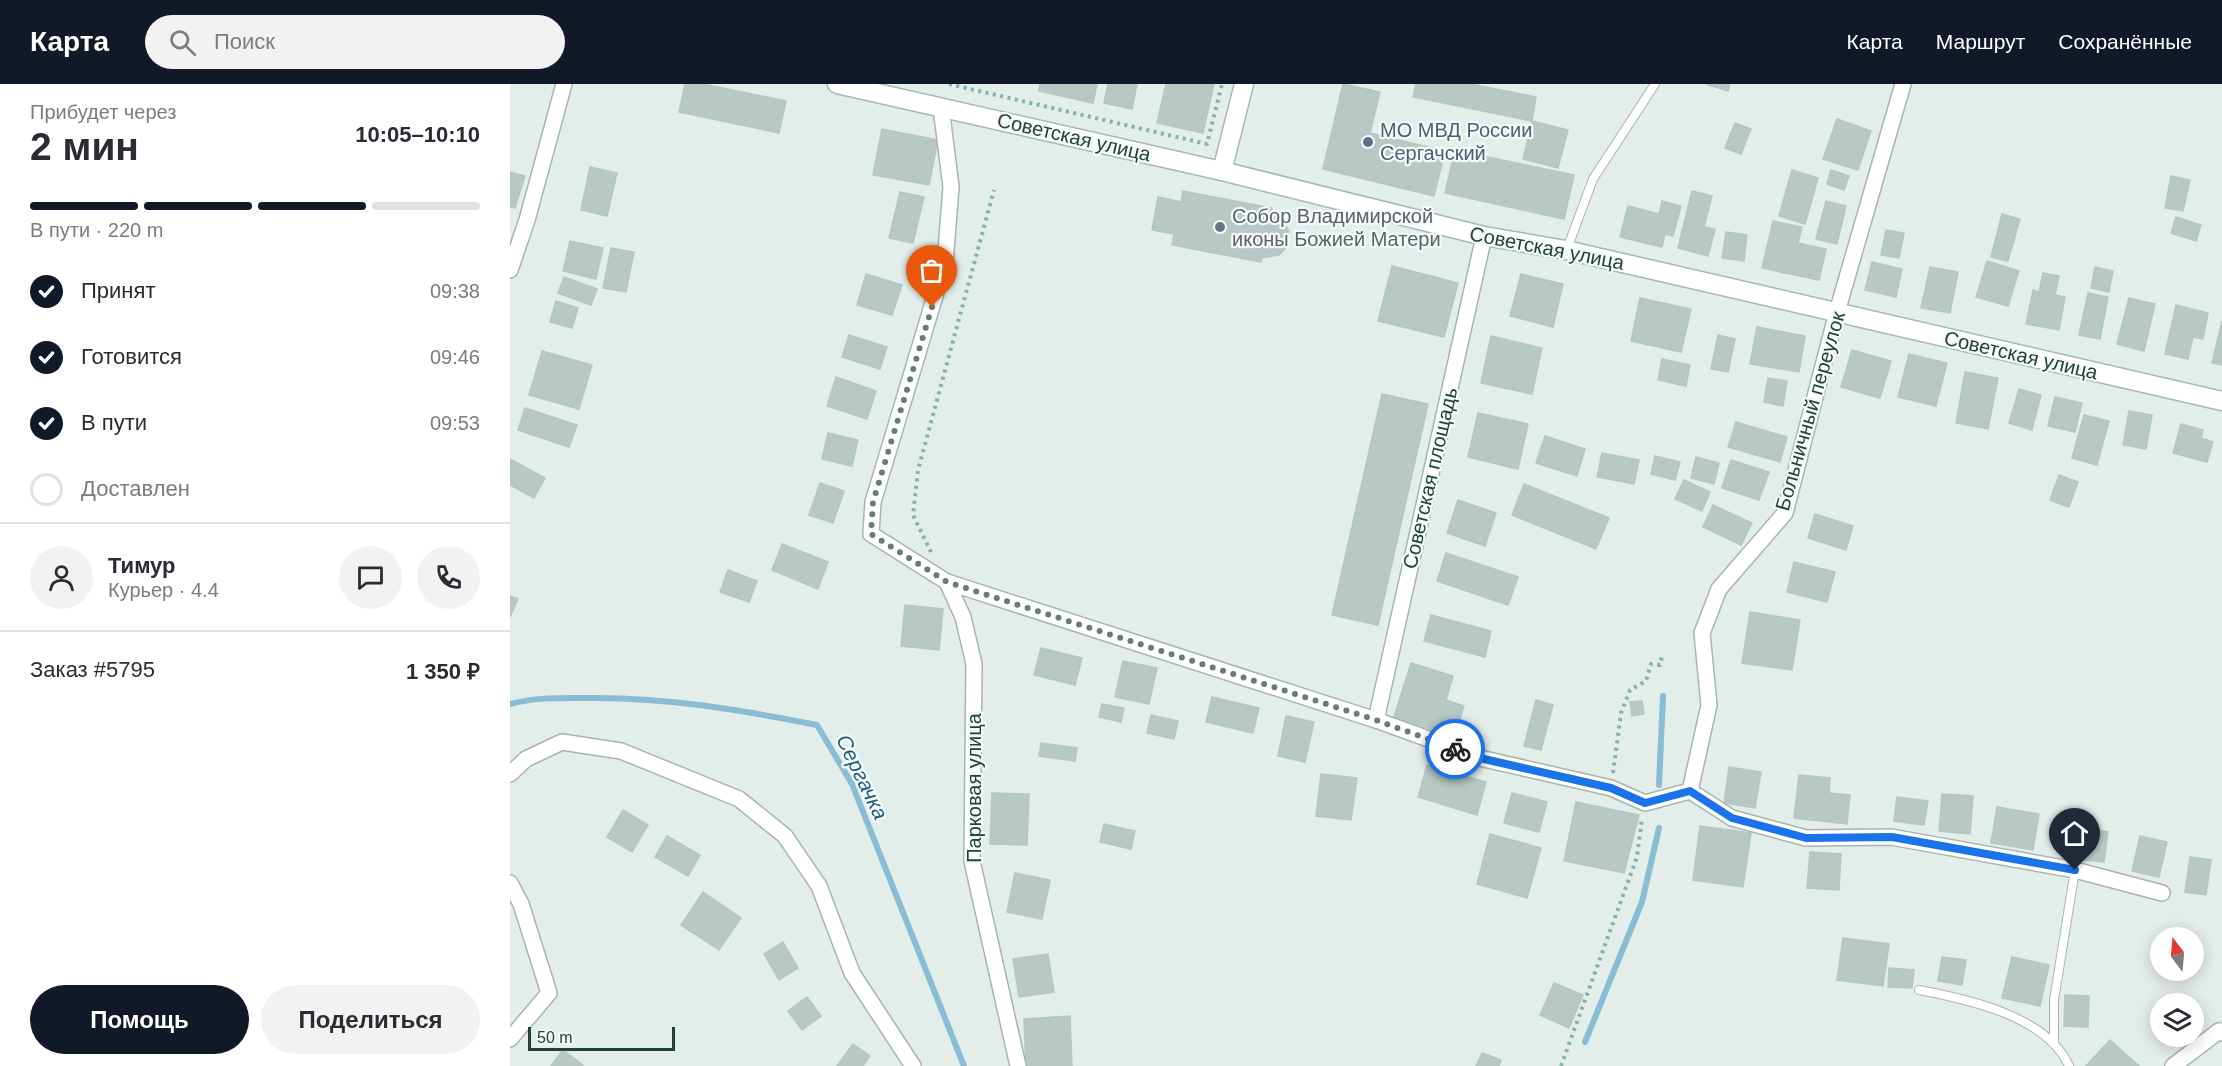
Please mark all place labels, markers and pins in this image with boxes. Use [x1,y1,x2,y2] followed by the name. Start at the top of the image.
[1380,119,1532,164] place label: МО МВД России Сергачский
[1361,135,1375,149] marker: МО МВД России Сергачский
[1232,205,1441,250] place label: Собор Владимирской иконы Божией Матери
[1213,220,1227,234] marker: Собор Владимирской иконы Божией Матери
[906,245,957,307] pin
[2049,808,2100,870] pin

